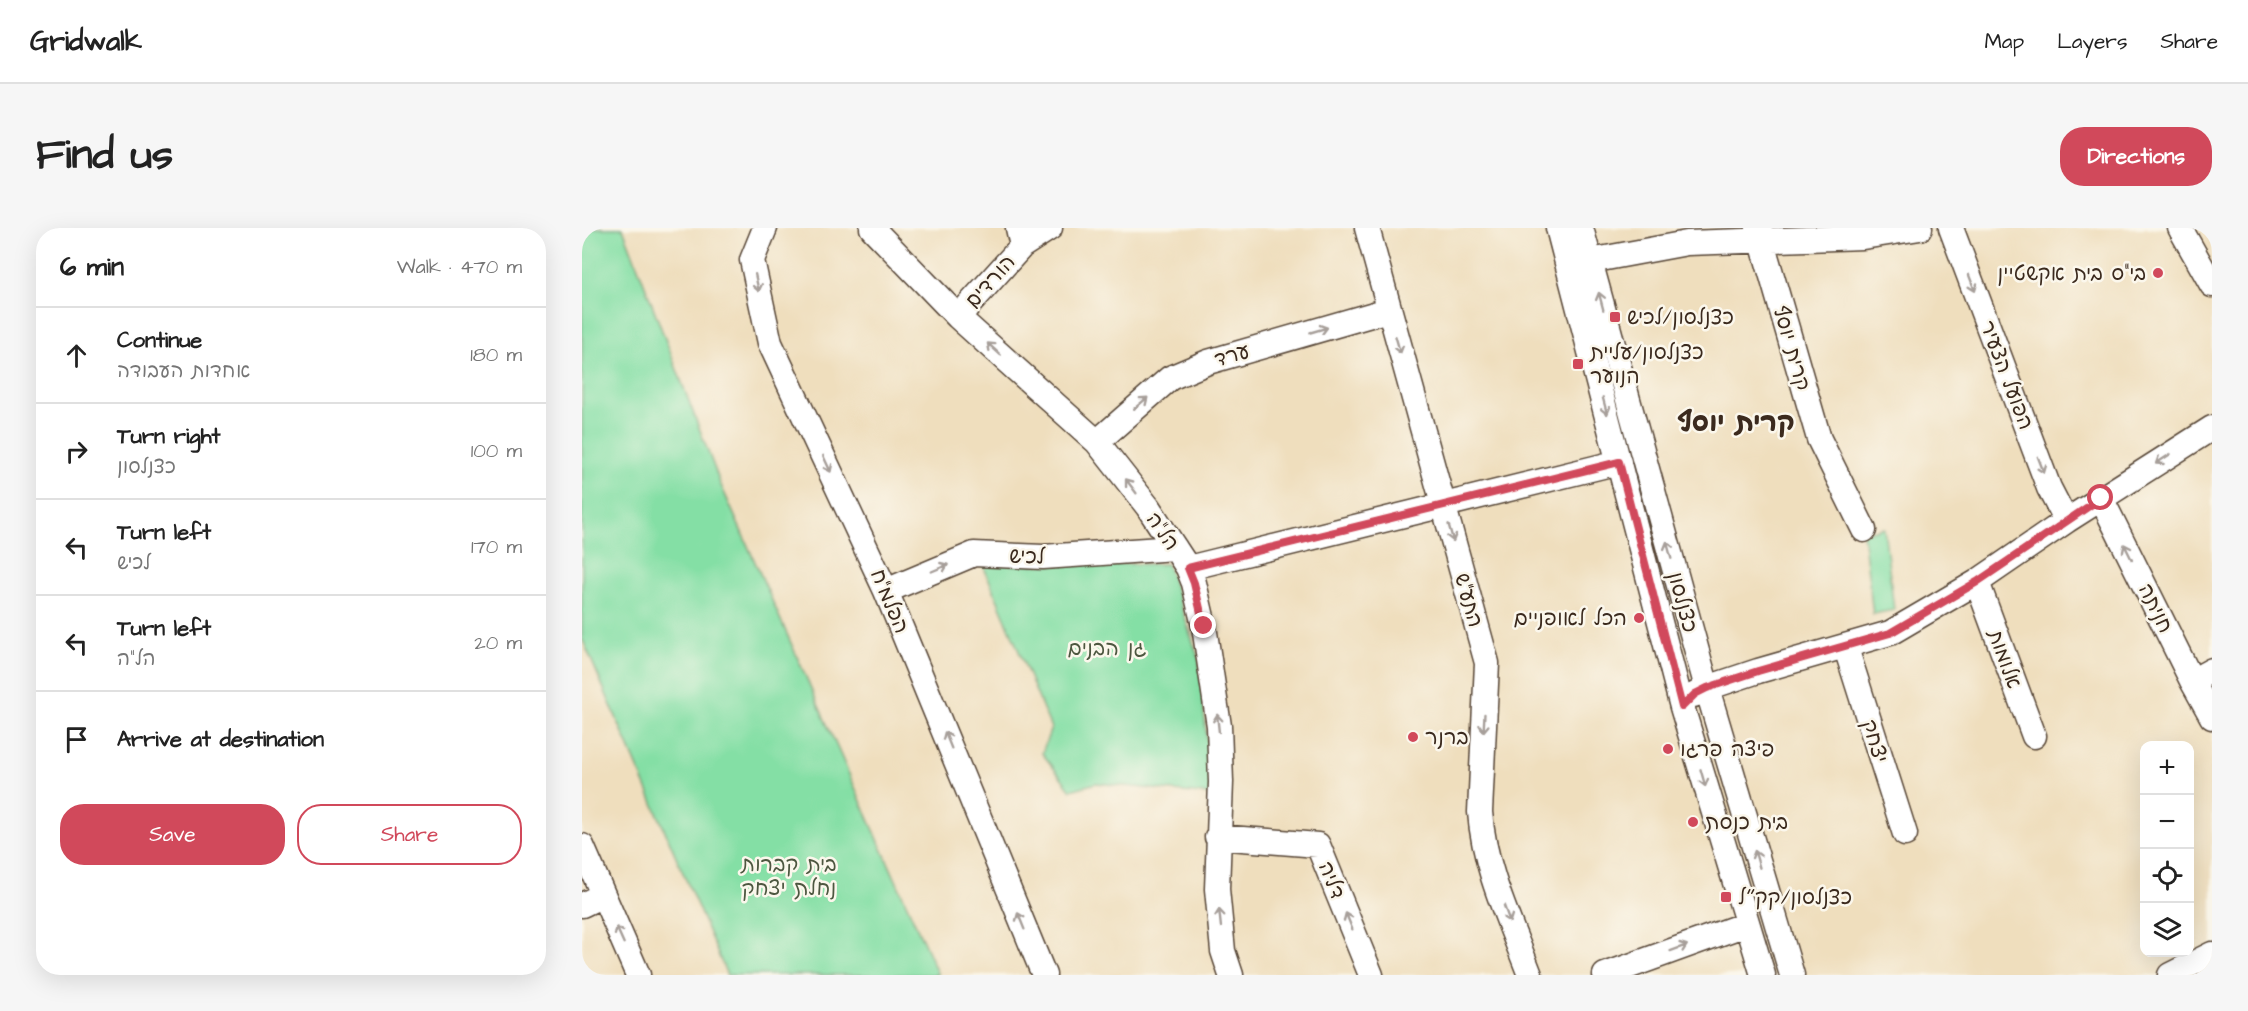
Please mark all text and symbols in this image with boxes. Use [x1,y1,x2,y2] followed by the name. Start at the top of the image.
[30,22,142,61] text: Gridwalk
[1984,27,2024,56] text: Map
[2057,27,2127,56] text: Layers
[2160,27,2218,56] text: Share
[36,127,173,185] text: Find us
[2060,127,2212,186] button: Directions
[959,248,1022,314] street label: הורדים
[60,249,124,285] text: 6 min
[397,253,522,281] text: Walk · 470 m
[1997,259,2146,288] place label: בי"ס בית אקשטיין
[2151,266,2165,280] marker: בי"ס בית אקשטיין
[752,273,763,293] one-way arrow
[1967,273,1978,292] one-way arrow
[1594,292,1606,311] one-way arrow
[1766,302,1817,394] street label: קרית יוסף
[1627,303,1734,332] place label: כצנלסון/לכיש
[1608,310,1622,324] marker: כצנלסון/לכיש
[1972,317,2041,434] street label: הפועל הצעיר
[1309,324,1328,335] one-way arrow
[117,325,202,356] text: Continue
[1393,335,1404,354] one-way arrow
[1211,337,1253,374] street label: ערד
[1589,338,1704,391] place label: כצנלסון/עליית הנוער
[60,339,93,372] icon: ahead
[470,341,522,369] text: 180 m
[987,342,1002,356] one-way arrow
[117,357,250,385] text: אחדות העבודה
[1571,357,1585,371] marker: כצנלסון/עליית הנוער
[1133,396,1149,409] one-way arrow
[1599,397,1611,416] one-way arrow
[1677,404,1795,442] district label: קרית יוסף
[117,421,220,452] text: Turn right
[60,435,93,468] icon: right
[471,437,522,465] text: 100 m
[117,453,176,481] text: כצנלסון
[2155,453,2172,465] one-way arrow
[822,455,834,473] one-way arrow
[2036,456,2047,474] one-way arrow
[1125,479,1138,495] one-way arrow
[2087,484,2113,510] route start
[1139,506,1186,556] street label: הל"ה
[117,517,211,548] text: Turn left
[1446,523,1457,542] one-way arrow
[60,531,93,564] icon: left
[471,533,522,561] text: 170 m
[1009,541,1046,572] street label: לכיש
[1663,541,1674,560] one-way arrow
[2122,544,2133,562] one-way arrow
[117,549,151,577] text: לכיש
[931,562,949,573] one-way arrow
[863,564,916,638] street label: הפלמ"ח
[1661,569,1705,636] street label: כצנלסון
[1447,570,1490,631] street label: התע"ש
[2131,579,2180,638] street label: חניתה
[1514,604,1627,633] place label: הכל לאופניים
[1632,611,1646,625] marker: הכל לאופניים
[1190,612,1216,638] route end
[117,613,211,644] text: Turn left
[1980,624,2029,693] street label: אלומות
[60,627,93,660] icon: left
[474,629,522,657] text: 20 m
[1068,634,1146,663] park label: גן הבנים
[117,645,156,673] text: הל"ה
[1479,713,1490,733] one-way arrow
[1212,714,1223,734] one-way arrow
[1854,716,1895,766] street label: יצחק
[60,723,93,756] icon: arrive
[1425,723,1469,752] place label: ברנר
[117,724,324,755] text: Arrive at destination
[1406,730,1420,744] marker: ברנר
[942,732,953,750] one-way arrow
[1680,735,1774,764] place label: פיצה פרגו
[2140,741,2194,957] map controls
[2140,741,2194,795] button: +
[1661,742,1675,756] marker: פיצה פרגו
[1698,768,1709,787] one-way arrow
[2140,795,2194,849] button: −
[60,804,285,865] button: Save
[297,804,522,865] button: Share
[1705,808,1788,837] place label: בית כנסת
[1686,815,1700,829] marker: בית כנסת
[2140,849,2194,903] button: locate
[739,850,837,903] park label: בית קברות נחלת יצחק
[1750,850,1762,869] one-way arrow
[1311,857,1352,903] street label: דליה
[1738,883,1852,912] place label: כצנלסון/קק״ל
[1719,890,1733,904] marker: כצנלסון/קק״ל
[2140,903,2194,957] button: layers
[1502,904,1513,923] one-way arrow
[1214,908,1225,928] one-way arrow
[1015,912,1026,931] one-way arrow
[1343,912,1354,931] one-way arrow
[614,927,625,945] one-way arrow
[1669,942,1688,953] one-way arrow

